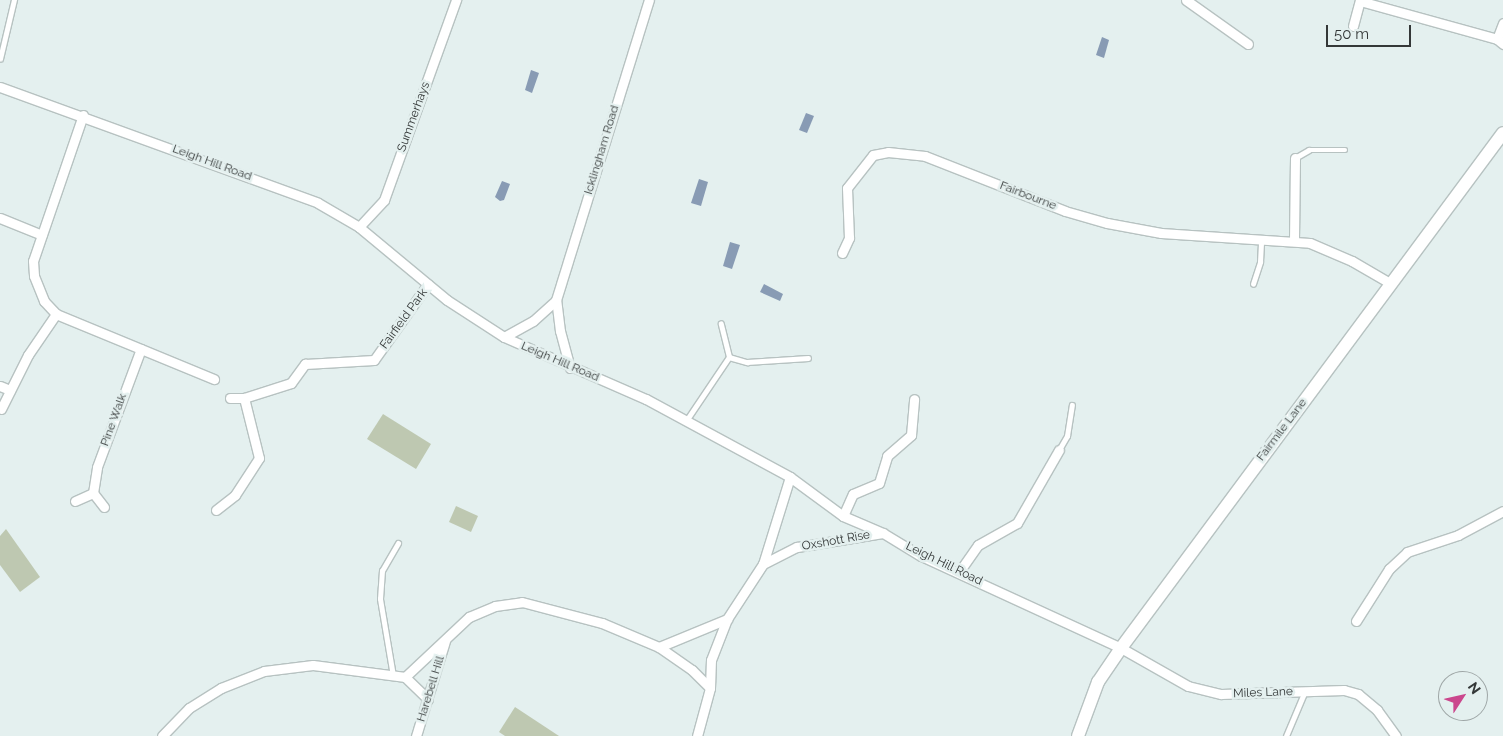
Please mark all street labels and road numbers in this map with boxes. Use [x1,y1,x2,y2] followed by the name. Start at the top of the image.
[395,80,433,154] street label: Summerhays
[582,104,622,196] street label: Icklingham Road
[170,142,254,184] street label: Leigh Hill Road
[998,179,1058,213] street label: Fairbourne
[377,286,431,352] street label: Fairfield Park
[519,339,601,385] street label: Leigh Hill Road
[98,392,130,448] street label: Pine Walk
[1254,396,1310,464] street label: Fairmile Lane
[801,528,871,554] street label: Oxshott Rise
[903,539,985,589] street label: Leigh Hill Road
[414,654,448,724] street label: Harebell Hill
[1233,685,1293,701] street label: Miles Lane

